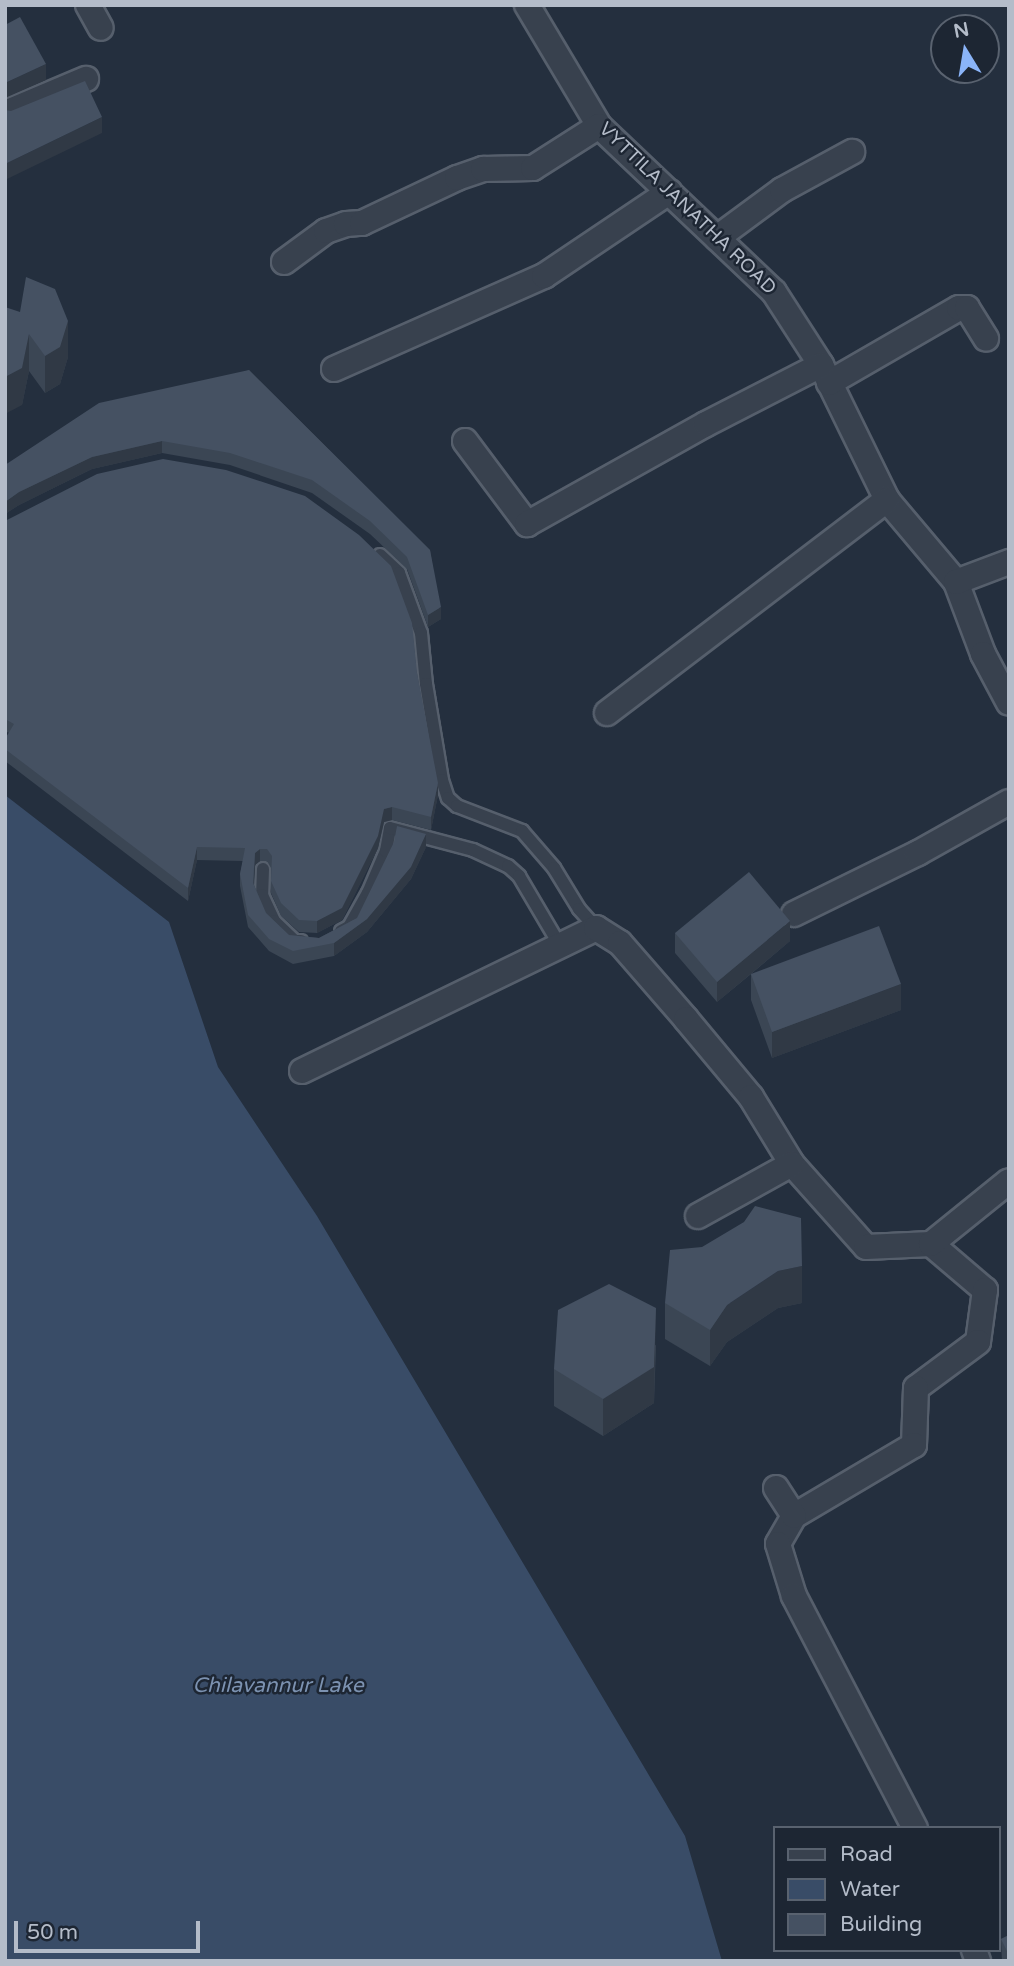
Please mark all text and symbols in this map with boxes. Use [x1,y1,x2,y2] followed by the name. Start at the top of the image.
[930,14,1000,84] north arrow
[952,18,971,43] text: N
[593,118,781,300] street label: VYTTILA JANATHA ROAD
[192,1673,364,1699] water label: Chilavannur Lake
[772,1826,1000,1952] legend
[840,1842,893,1867] text: Road
[840,1877,900,1902] text: Water
[18,1906,203,1950] scale bar
[840,1912,922,1937] text: Building
[27,1920,78,1945] text: 50 m

